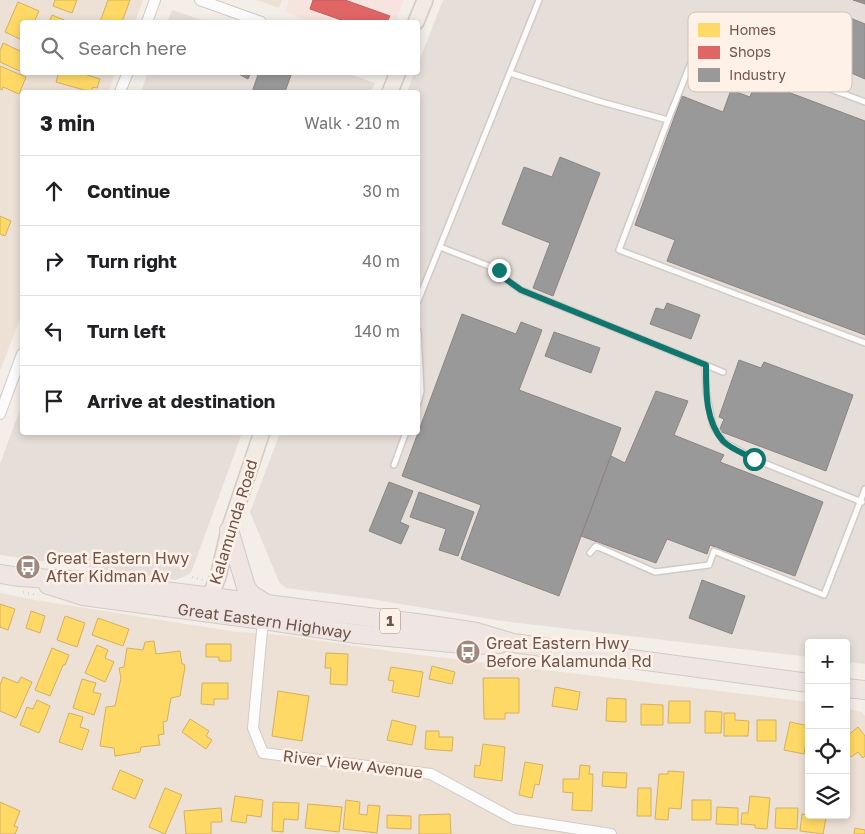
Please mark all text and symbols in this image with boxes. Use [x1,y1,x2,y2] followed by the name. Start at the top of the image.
[688,12,852,92] legend
[20,20,420,75] search box
[729,21,776,38] text: Homes
[38,34,66,62] icon: search
[78,36,187,59] text: Search here
[729,43,771,60] text: Shops
[729,66,786,83] text: Industry
[40,110,95,136] text: 3 min
[304,113,400,133] text: Walk · 210 m
[40,177,68,205] icon: ahead
[87,179,170,202] text: Continue
[363,181,400,201] text: 30 m
[40,247,68,275] icon: right
[87,249,177,272] text: Turn right
[362,251,400,271] text: 40 m
[488,259,511,282] route end
[40,317,68,345] icon: left
[87,319,166,342] text: Turn left
[354,321,400,341] text: 140 m
[40,387,68,415] icon: arrive
[87,389,275,412] text: Arrive at destination
[743,448,766,471] route start
[204,457,262,587] street label: Kalamunda Road
[46,548,189,586] place label: Great Eastern Hwy After Kidman Av
[15,554,41,580] bus stop icon: Great Eastern Hwy After Kidman Av
[177,599,353,643] street label: Great Eastern Highway
[380,608,400,634] road number: 1
[486,633,652,671] place label: Great Eastern Hwy Before Kalamunda Rd
[455,639,481,665] bus stop icon: Great Eastern Hwy Before Kalamunda Rd
[805,639,850,819] map controls
[805,639,850,684] button: +
[805,684,850,729] button: −
[805,729,850,774] button: locate
[282,745,424,783] street label: River View Avenue
[805,774,850,819] button: layers

